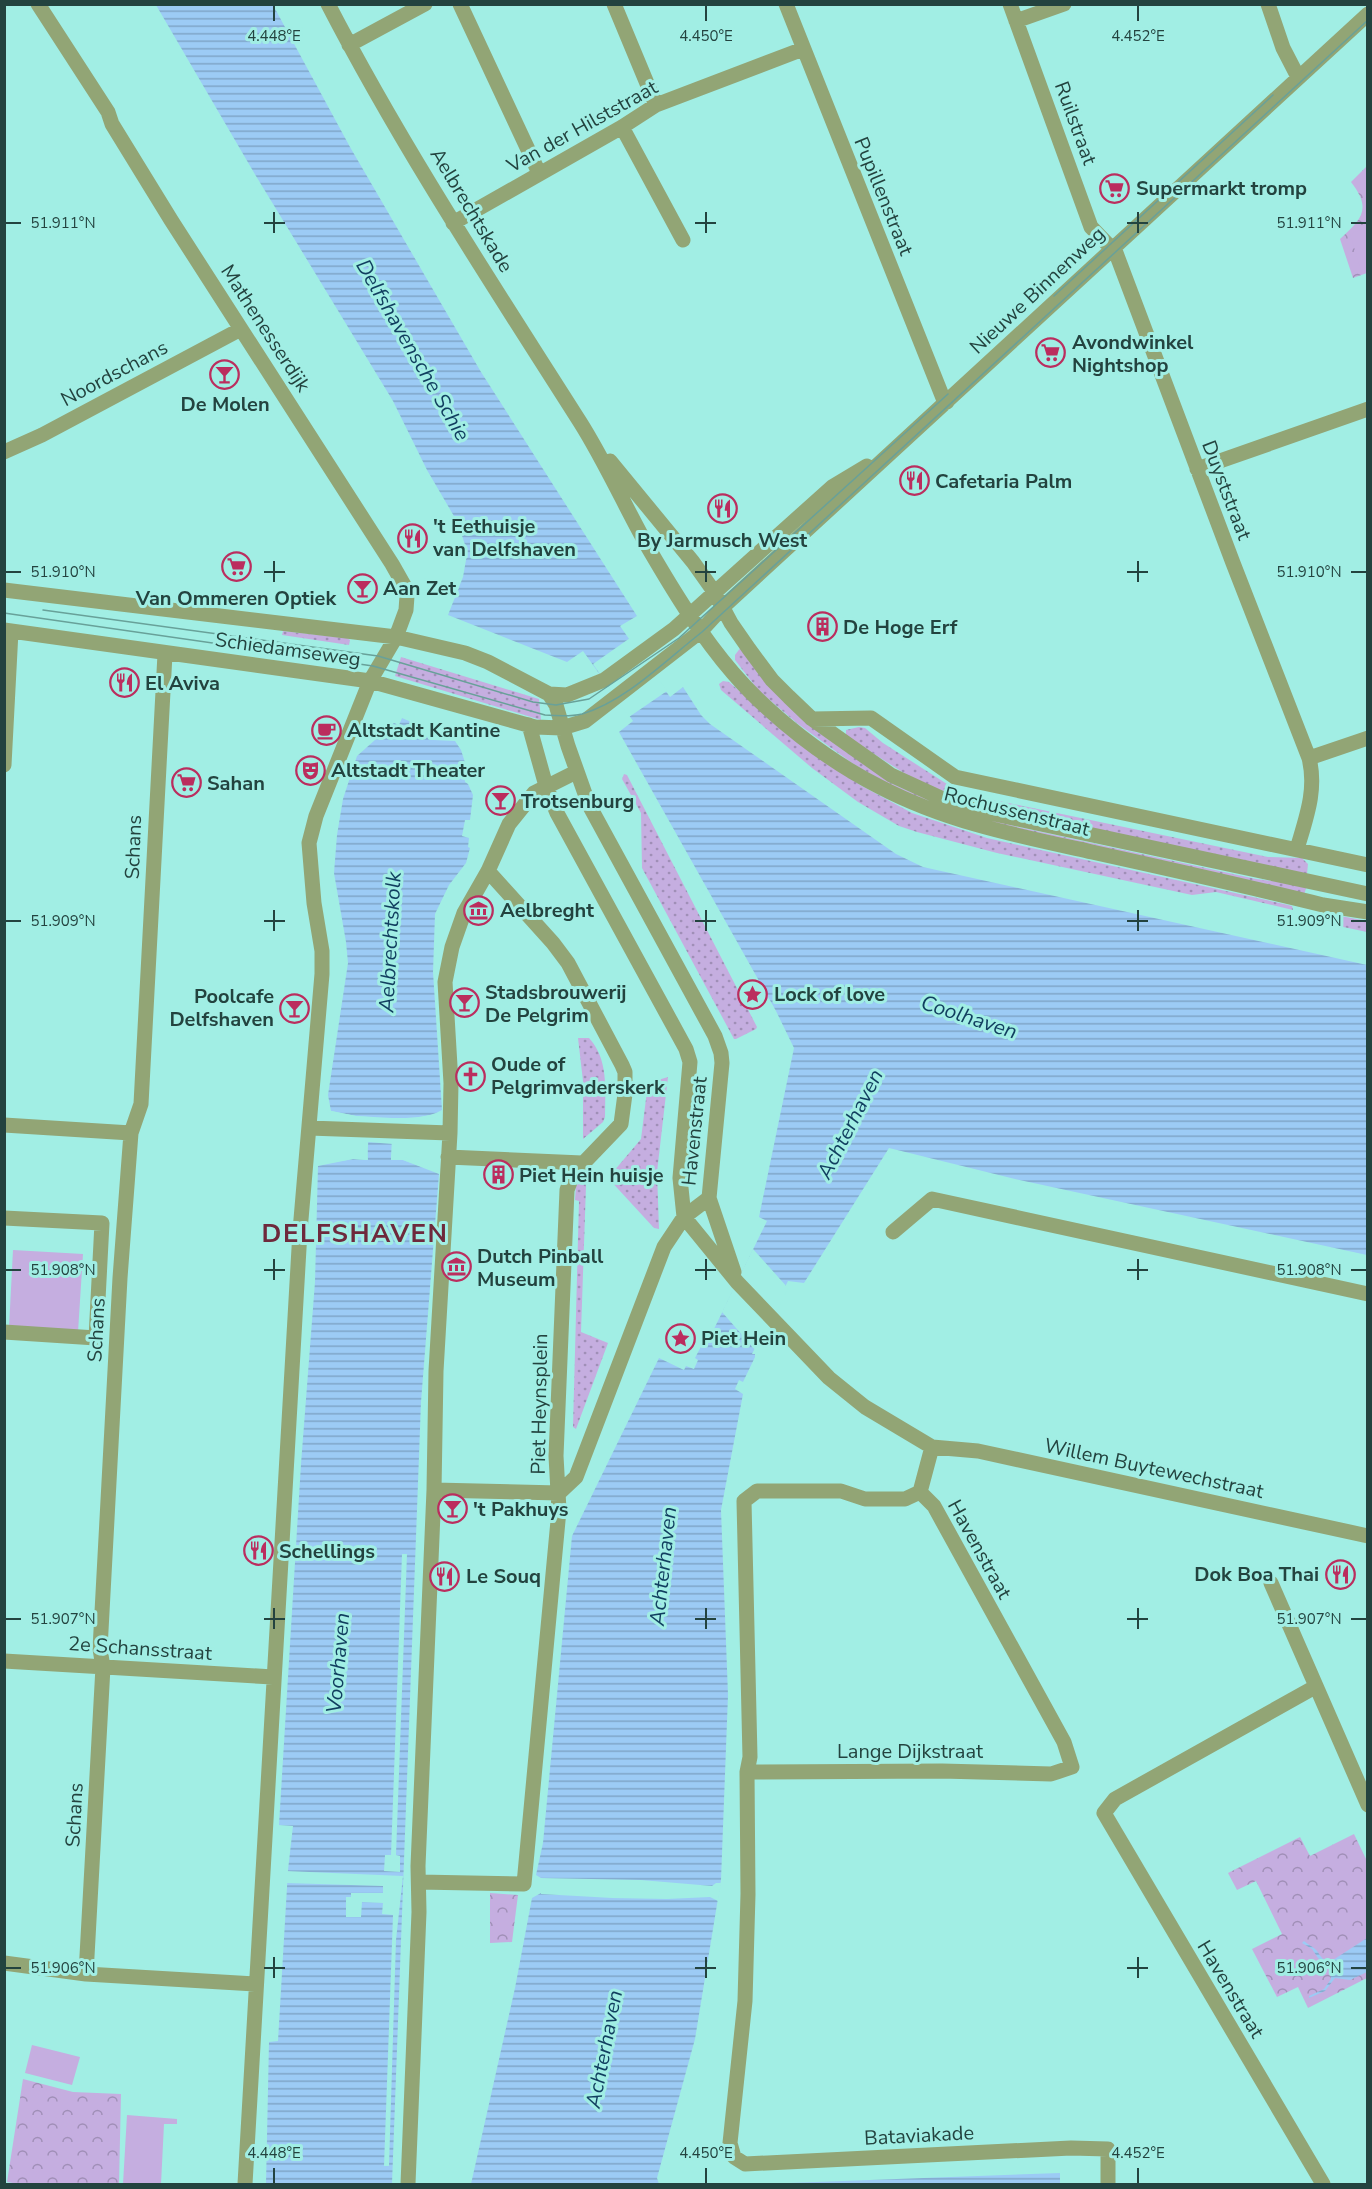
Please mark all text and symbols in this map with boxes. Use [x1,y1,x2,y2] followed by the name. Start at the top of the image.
[247,26,301,46] text: 4.448°E
[679,26,733,46] text: 4.450°E
[1111,26,1165,46] text: 4.452°E
[501,73,663,180] street label: Van der Hilststraat
[1048,78,1103,170] street label: Ruilstraat
[847,133,920,260] street label: Pupillenstraat
[424,143,519,277] street label: Aelbrechtskade
[1099,172,1131,204] supermarket icon: Supermarkt tromp
[1136,175,1307,202] place label: Supermarkt tromp
[30,213,96,233] text: 51.911°N
[1276,213,1342,233] text: 51.911°N
[964,221,1111,360] street label: Nieuwe Binnenweg
[350,254,476,446] water label: Delfshavensche Schie
[214,259,317,398] street label: Mathenesserdijk
[1072,329,1194,379] place label: Avondwinkel Nightshop
[56,334,172,413] street label: Noordschans
[1035,337,1067,369] supermarket icon: Avondwinkel Nightshop
[209,358,241,390] bar icon: De Molen
[180,391,270,418] place label: De Molen
[1195,437,1258,545] street label: Duyststraat
[898,465,930,497] restaurant icon: Cafetaria Palm
[935,468,1072,495] place label: Cafetaria Palm
[706,493,738,525] restaurant icon: By Jarmusch West
[432,513,576,563] place label: 't Eethuisje van Delfshaven
[396,522,428,554] restaurant icon: 't Eethuisje van Delfshaven
[637,527,807,554] place label: By Jarmusch West
[220,551,252,583] supermarket icon: Van Ommeren Optiek
[30,562,96,582] text: 51.910°N
[1276,562,1342,582] text: 51.910°N
[346,572,378,604] bar icon: Aan Zet
[383,575,457,602] place label: Aan Zet
[135,585,337,612] place label: Van Ommeren Optiek
[806,611,838,643] building icon: De Hoge Erf
[843,614,958,641] place label: De Hoge Erf
[213,626,362,673] street label: Schiedamseweg
[108,667,140,699] restaurant icon: El Aviva
[145,670,220,697] place label: El Aviva
[310,714,342,746] cafe icon: Altstadt Kantine
[347,717,500,744] place label: Altstadt Kantine
[294,754,326,786] theatre icon: Altstadt Theater
[331,757,485,784] place label: Altstadt Theater
[170,767,202,799] supermarket icon: Sahan
[207,770,265,797] place label: Sahan
[941,780,1093,843] street label: Rochussenstraat
[484,785,516,817] bar icon: Trotsenburg
[521,788,634,815] place label: Trotsenburg
[119,814,148,880] street label: Schans
[372,870,408,1014] water label: Aelbrechtskolk
[463,894,495,926] museum icon: Aelbreght
[500,897,594,924] place label: Aelbreght
[30,911,96,931] text: 51.909°N
[1276,911,1342,931] text: 51.909°N
[737,978,769,1010] place icon: Lock of love
[485,979,627,1029] place label: Stadsbrouwerij De Pelgrim
[774,981,885,1008] place label: Lock of love
[169,983,274,1033] place label: Poolcafe Delfshaven
[448,987,480,1019] bar icon: Stadsbrouwerij De Pelgrim
[917,988,1021,1046] water label: Coolhaven
[279,992,311,1024] bar icon: Poolcafe Delfshaven
[491,1051,666,1101] place label: Oude of Pelgrimvaderskerk
[454,1060,486,1092] church icon: Oude of Pelgrimvaderskerk
[810,1064,890,1184] water label: Achterhaven
[675,1074,714,1187] street label: Havenstraat
[482,1159,514,1191] building icon: Piet Hein huisje
[519,1162,664,1189] place label: Piet Hein huisje
[262,1216,448,1251] district label: DELFSHAVEN
[477,1243,604,1293] place label: Dutch Pinball Museum
[440,1251,472,1283] museum icon: Dutch Pinball Museum
[30,1260,96,1280] text: 51.908°N
[1276,1260,1342,1280] text: 51.908°N
[81,1297,112,1363] street label: Schans
[664,1322,696,1354] place icon: Piet Hein
[701,1325,786,1352] place label: Piet Hein
[525,1333,554,1475] street label: Piet Heynsplein
[1042,1432,1267,1505] street label: Willem Buytewechstraat
[436,1493,468,1525] bar icon: 't Pakhuys
[941,1495,1018,1605] street label: Havenstraat
[473,1496,569,1523] place label: 't Pakhuys
[643,1505,683,1628] water label: Achterhaven
[242,1535,274,1567] restaurant icon: Schellings
[279,1538,375,1565] place label: Schellings
[1324,1558,1356,1590] restaurant icon: Dok Boa Thai
[429,1560,461,1592] restaurant icon: Le Souq
[1194,1561,1319,1588] place label: Dok Boa Thai
[466,1563,541,1590] place label: Le Souq
[30,1609,96,1629] text: 51.907°N
[1276,1609,1342,1629] text: 51.907°N
[320,1612,356,1714] water label: Voorhaven
[67,1630,214,1667] street label: 2e Schansstraat
[837,1738,984,1765] street label: Lange Dijkstraat
[59,1782,90,1848] street label: Schans
[1191,1935,1271,2044] street label: Havenstraat
[30,1958,96,1978] text: 51.906°N
[1276,1958,1342,1978] text: 51.906°N
[579,1988,629,2111] water label: Achterhaven
[863,2119,975,2152] street label: Bataviakade
[247,2143,301,2163] text: 4.448°E
[679,2143,733,2163] text: 4.450°E
[1111,2143,1165,2163] text: 4.452°E

